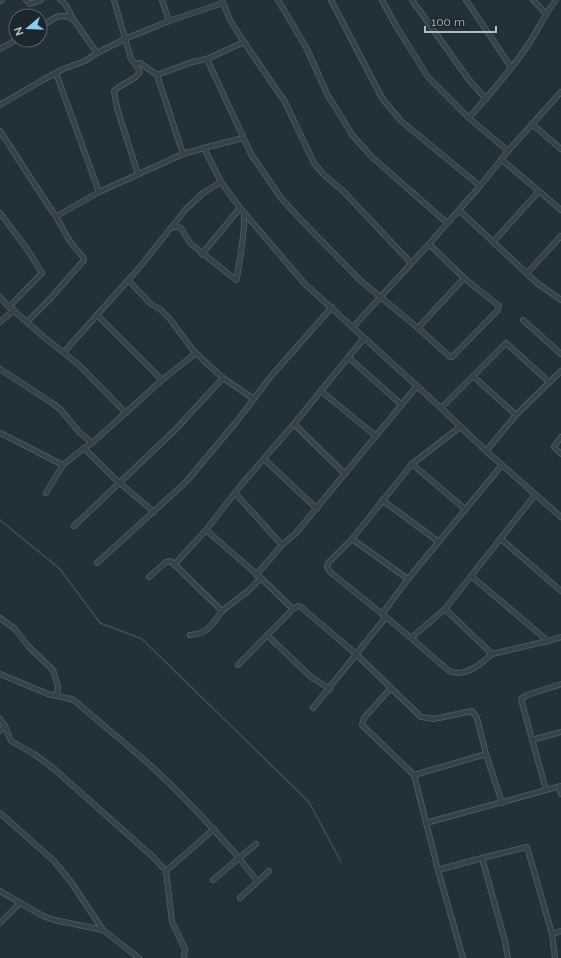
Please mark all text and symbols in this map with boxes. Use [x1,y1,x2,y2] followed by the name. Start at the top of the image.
[8,8,48,48] north arrow
[425,8,496,34] scale bar
[431,15,465,29] text: 100 m
[12,25,27,37] text: N

